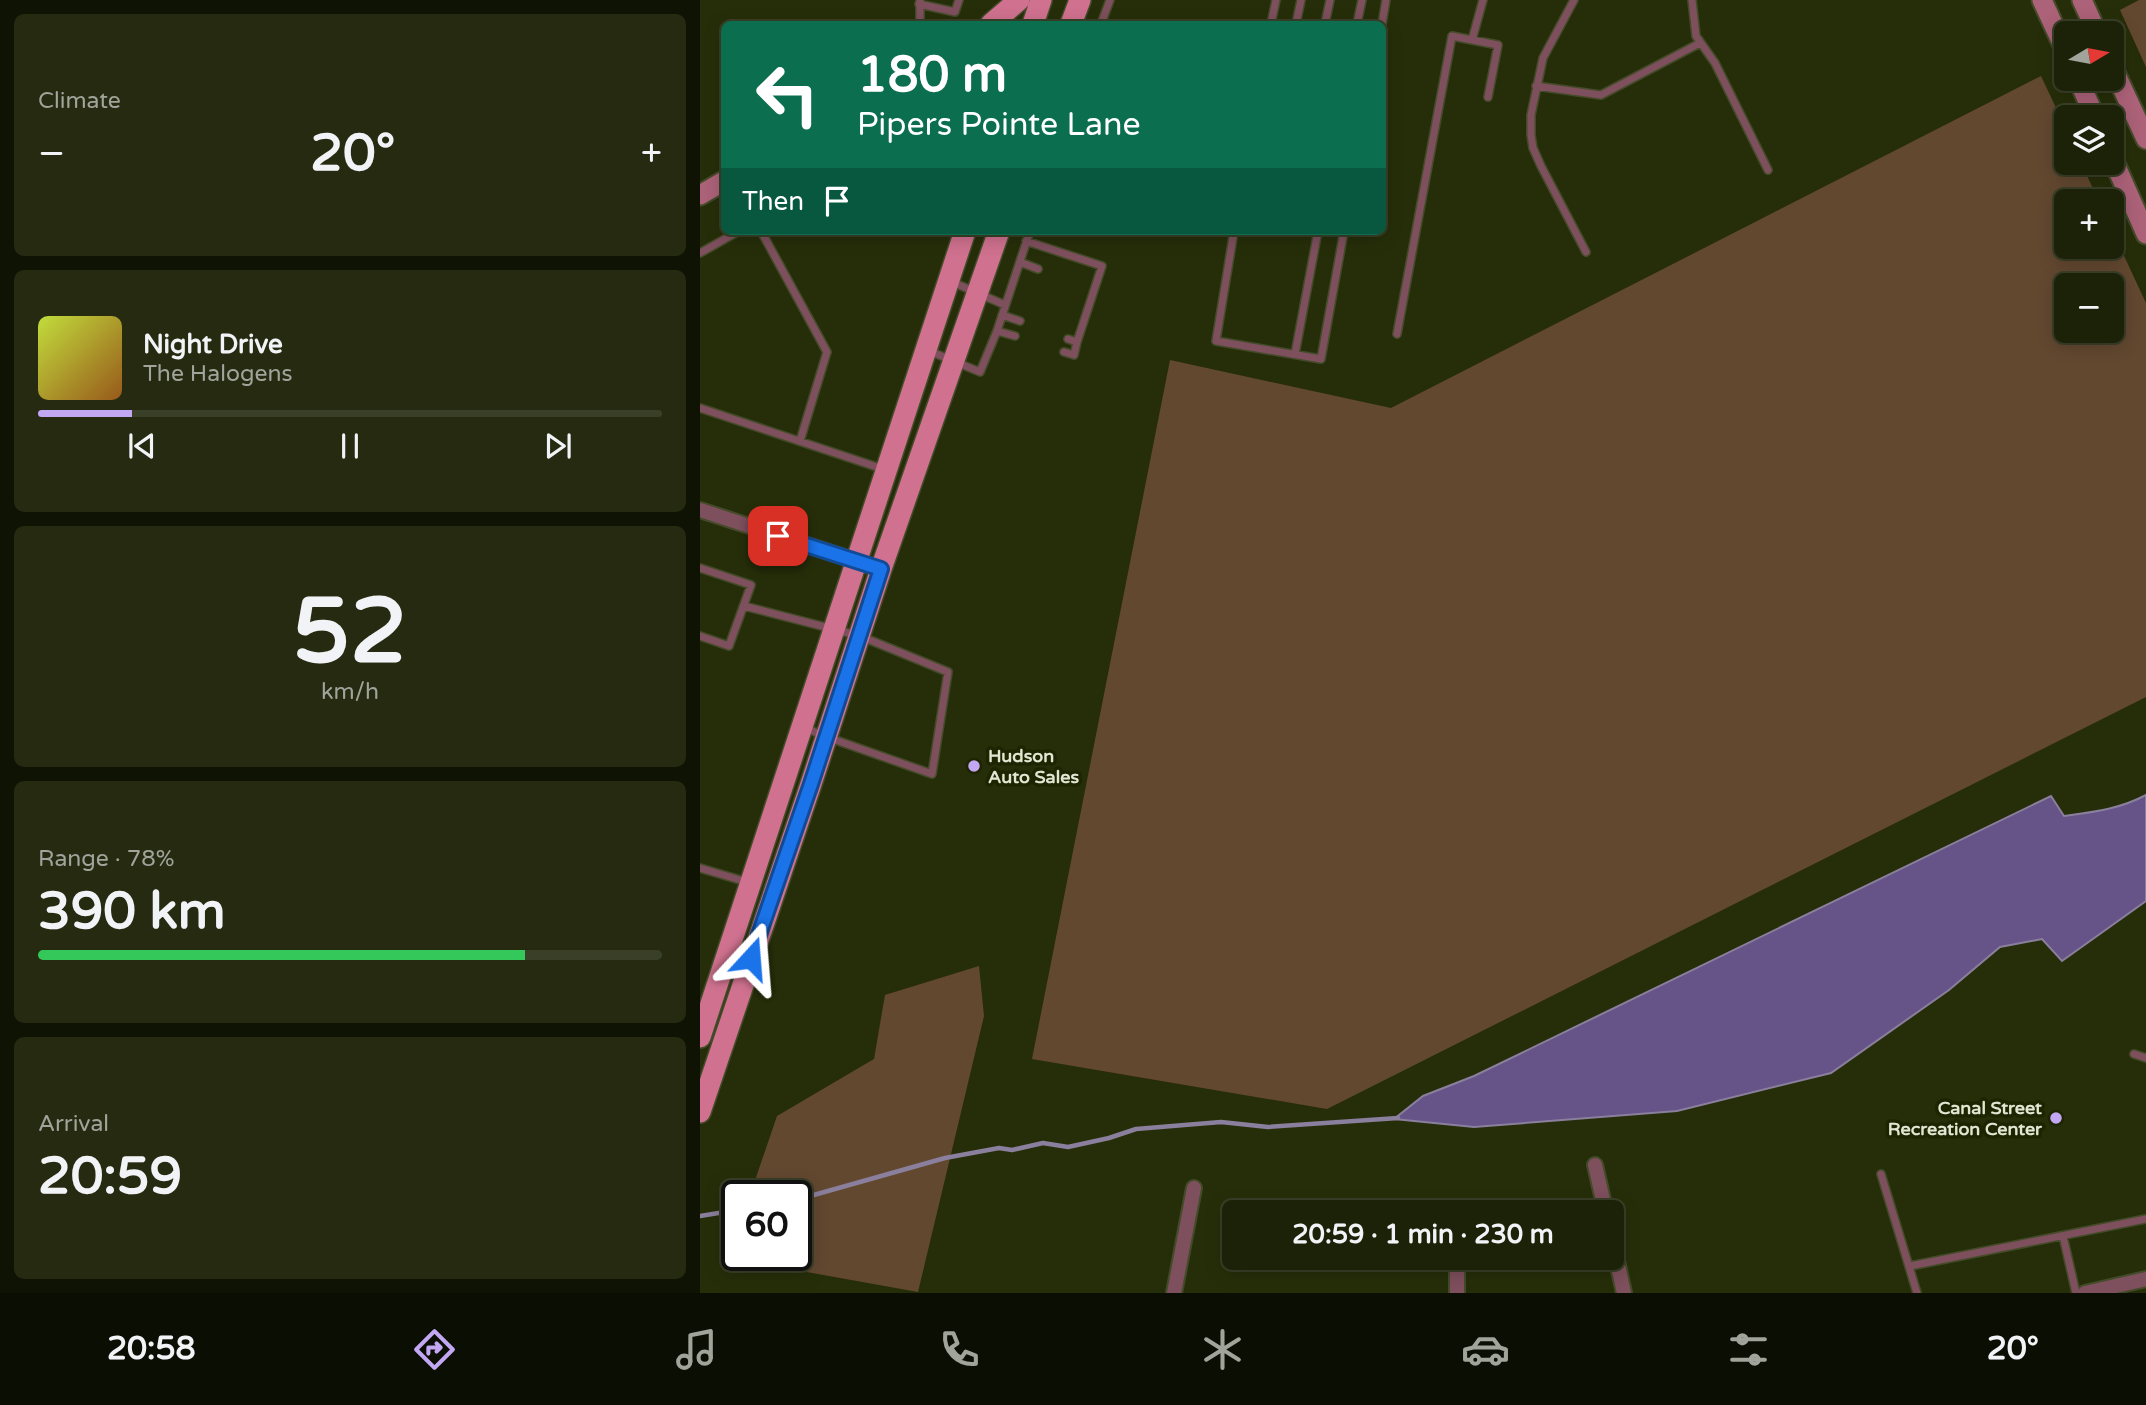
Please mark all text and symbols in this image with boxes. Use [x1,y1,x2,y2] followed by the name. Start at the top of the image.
[2054,21,2124,91] north arrow
[2054,21,2124,343] map controls
[857,46,1007,105] text: 180 m
[742,49,833,140] icon: left
[38,87,121,115] text: Climate
[2054,105,2124,175] button: layers
[857,106,1141,144] text: Pipers Pointe Lane
[310,122,395,185] text: 20°
[38,131,65,177] text: −
[641,131,662,177] text: +
[818,182,856,220] icon: arrive
[742,186,804,217] text: Then
[2054,189,2124,259] button: +
[2054,273,2124,343] button: −
[143,329,283,360] text: Night Drive
[143,360,292,388] text: The Halogens
[123,427,161,465] icon: previous
[331,427,369,465] icon: pause
[539,427,577,465] icon: next
[748,506,808,566] pin
[759,517,797,555] icon: arrive
[293,577,407,687] text: 52
[321,678,379,706] text: km/h
[988,745,1079,788] place label: Hudson Auto Sales
[966,758,982,774] marker: Hudson Auto Sales
[38,845,174,873] text: Range · 78%
[38,880,226,943] text: 390 km
[714,921,788,995] position arrow
[1888,1097,2043,1140] place label: Canal Street Recreation Center
[38,1110,109,1138] text: Arrival
[2048,1110,2064,1126] marker: Canal Street Recreation Center
[38,1145,182,1208] text: 20:59
[721,1180,812,1271] speed limit sign: 60
[1292,1219,1554,1250] text: 20:59 · 1 min · 230 m
[410,1325,459,1374] icon: directions
[672,1325,721,1374] icon: music
[935,1325,984,1374] icon: phone
[1198,1325,1247,1374] icon: climate
[1461,1325,1510,1374] icon: car
[1724,1325,1773,1374] icon: filters
[107,1330,196,1368] text: 20:58
[1987,1330,2039,1368] text: 20°

